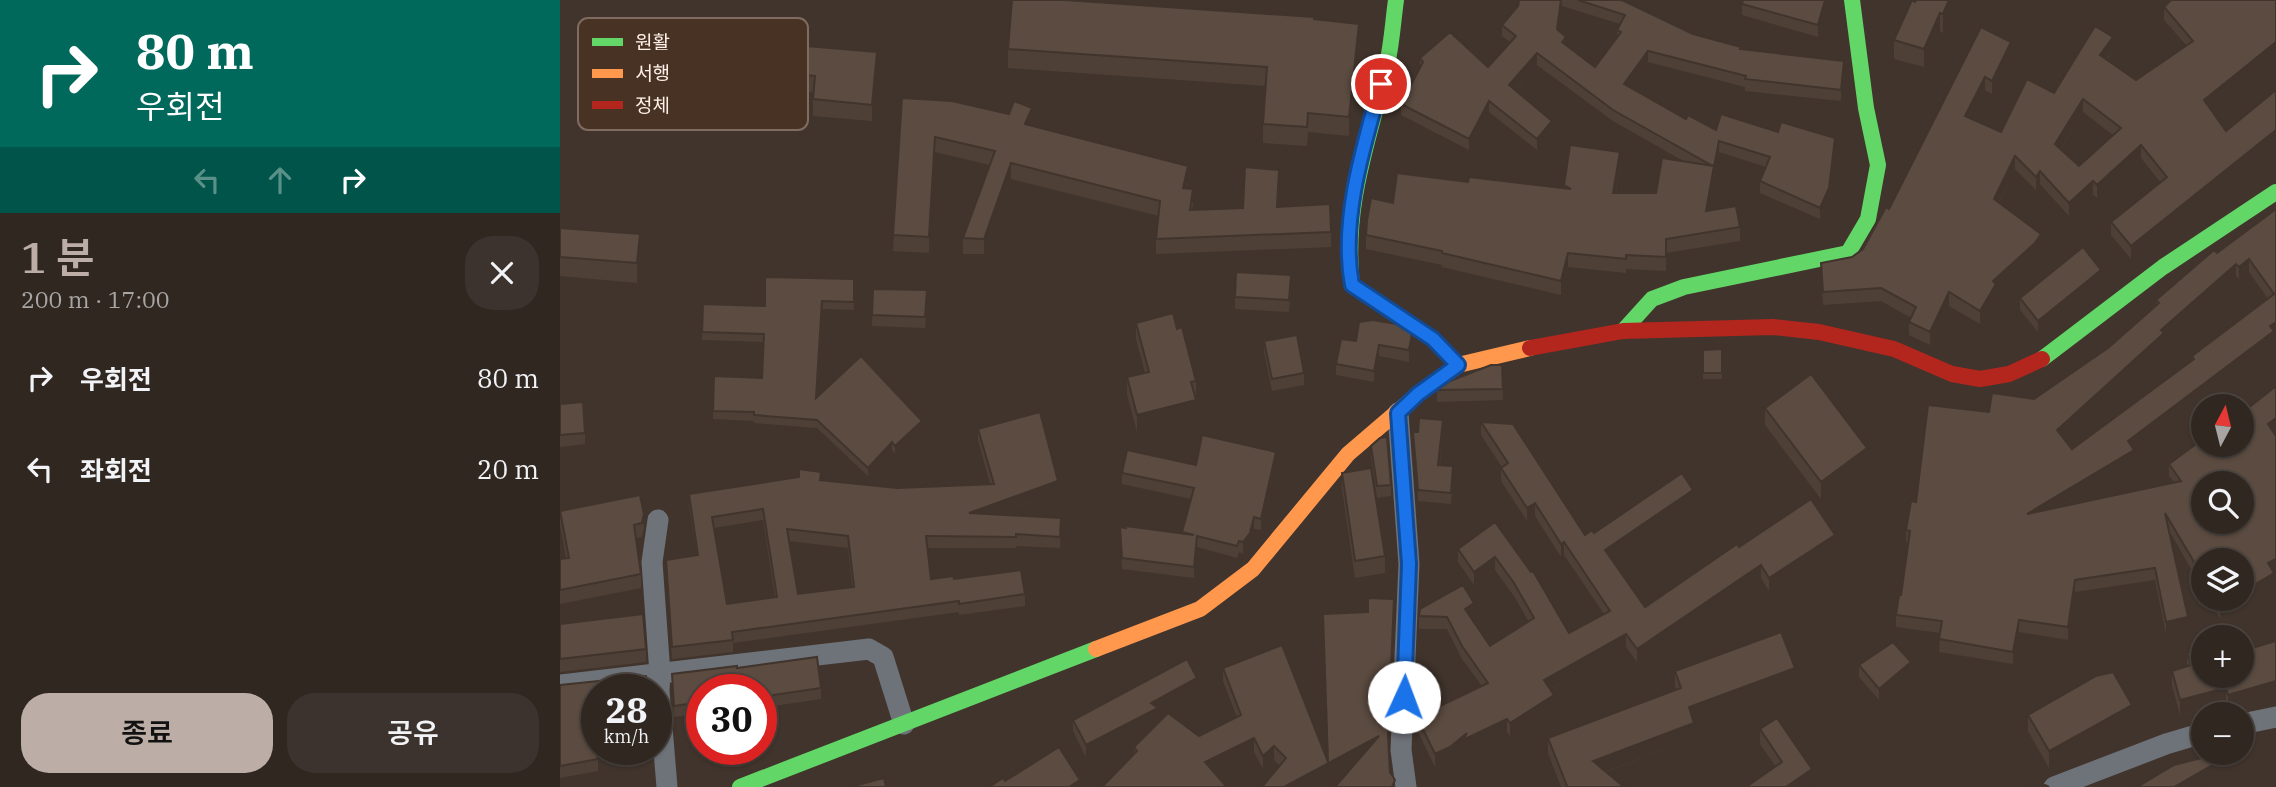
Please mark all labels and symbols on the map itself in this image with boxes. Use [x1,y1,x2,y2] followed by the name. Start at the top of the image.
[578,18,808,130] legend
[635,30,670,54] text: 원활
[1351,54,1411,114] pin
[635,61,670,85] text: 서행
[635,93,670,117] text: 정체
[2191,394,2254,457] north arrow
[1367,660,1441,734] position arrow
[686,674,777,765] speed limit sign: 30

